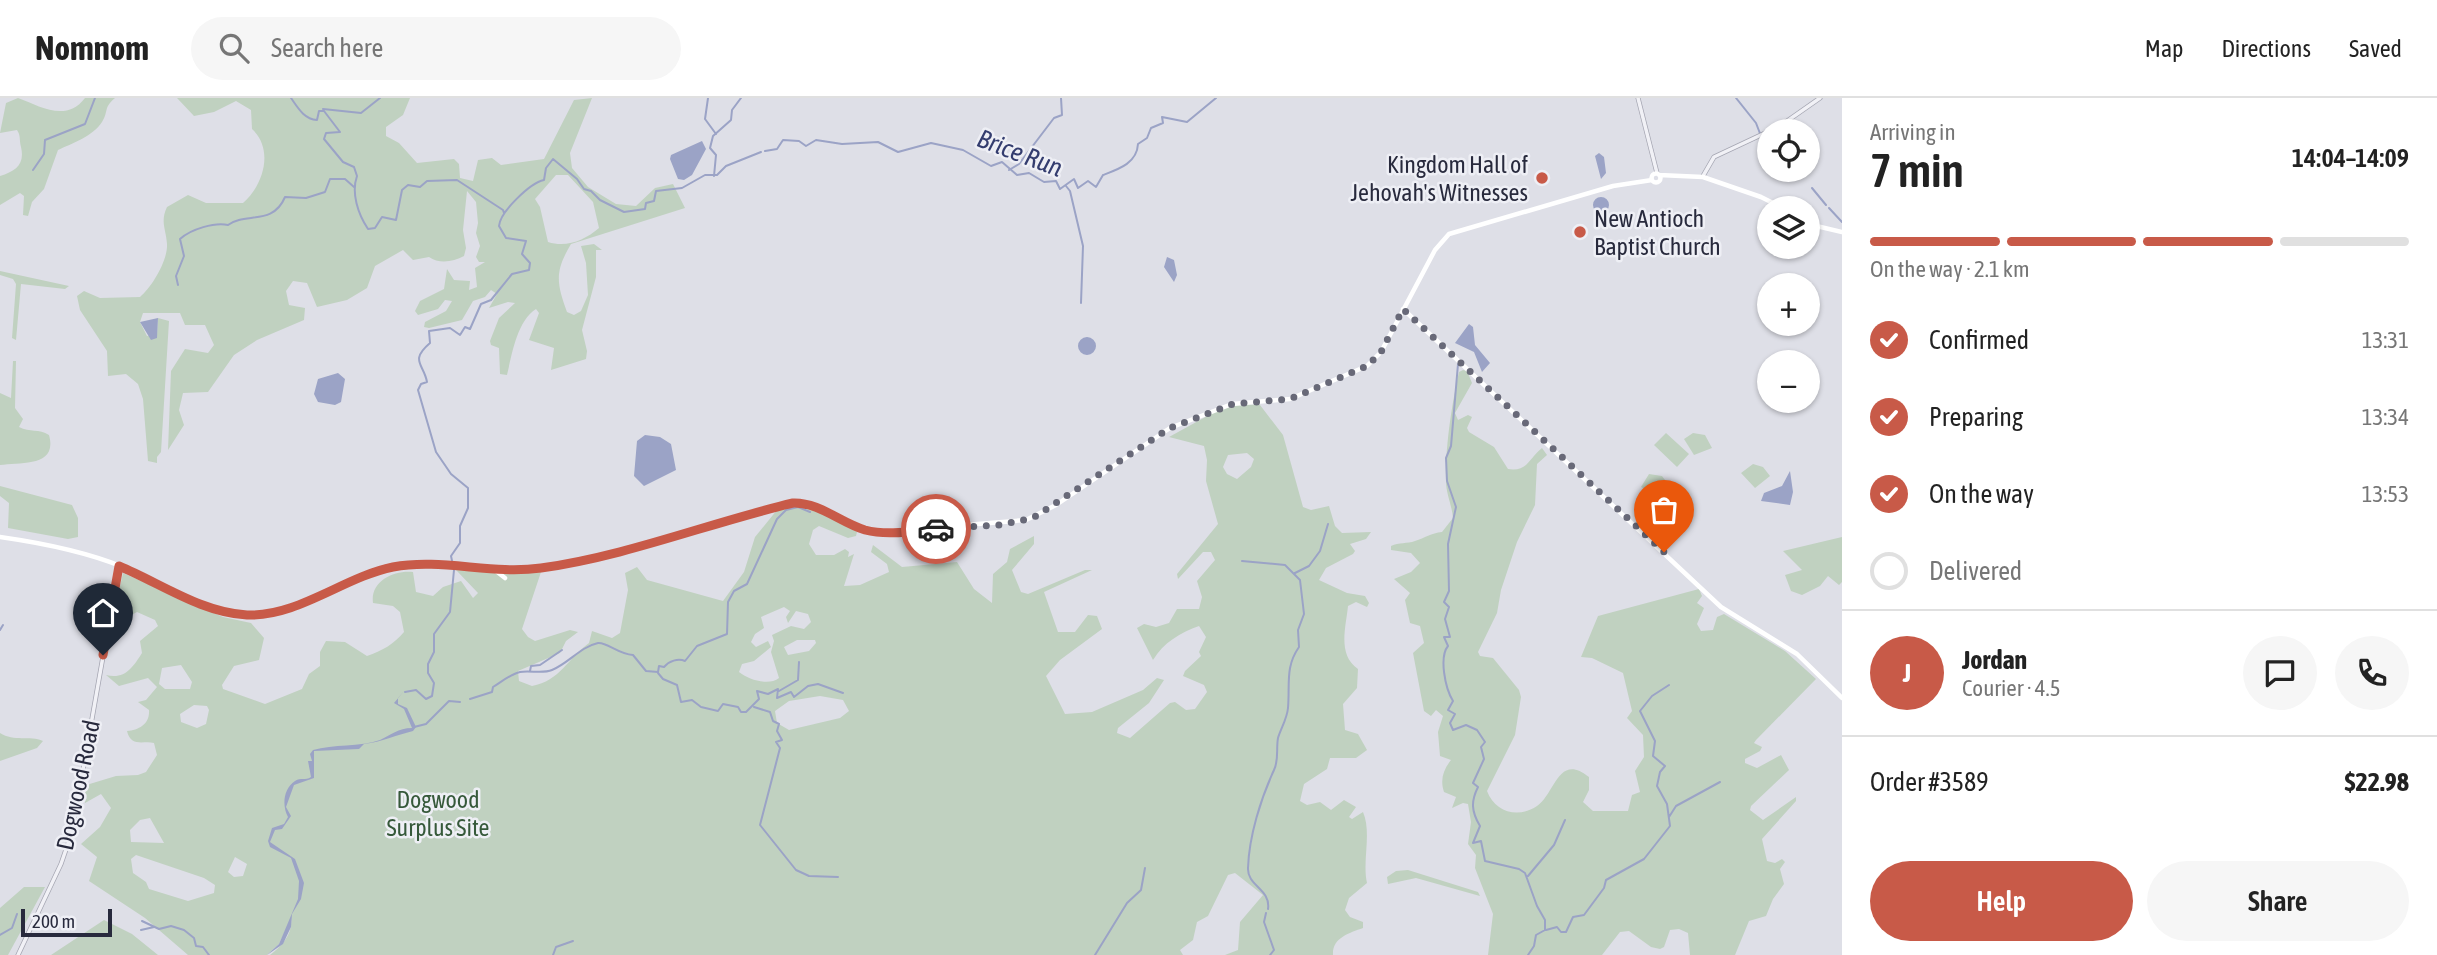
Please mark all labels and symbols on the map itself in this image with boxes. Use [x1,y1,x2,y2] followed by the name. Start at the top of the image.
[973,123,1067,183] water label: Brice Run
[1350,151,1528,206] place label: Kingdom Hall of Jehovah's Witnesses
[1534,170,1550,186] marker: Kingdom Hall of Jehovah's Witnesses
[1594,205,1721,260] place label: New Antioch Baptist Church
[1572,224,1588,240] marker: New Antioch Baptist Church
[1634,480,1694,552] pin
[901,494,971,564] courier
[73,583,133,655] pin
[51,718,105,852] street label: Dogwood Road
[386,786,490,841] park label: Dogwood Surplus Site
[21,906,112,938] scale bar

